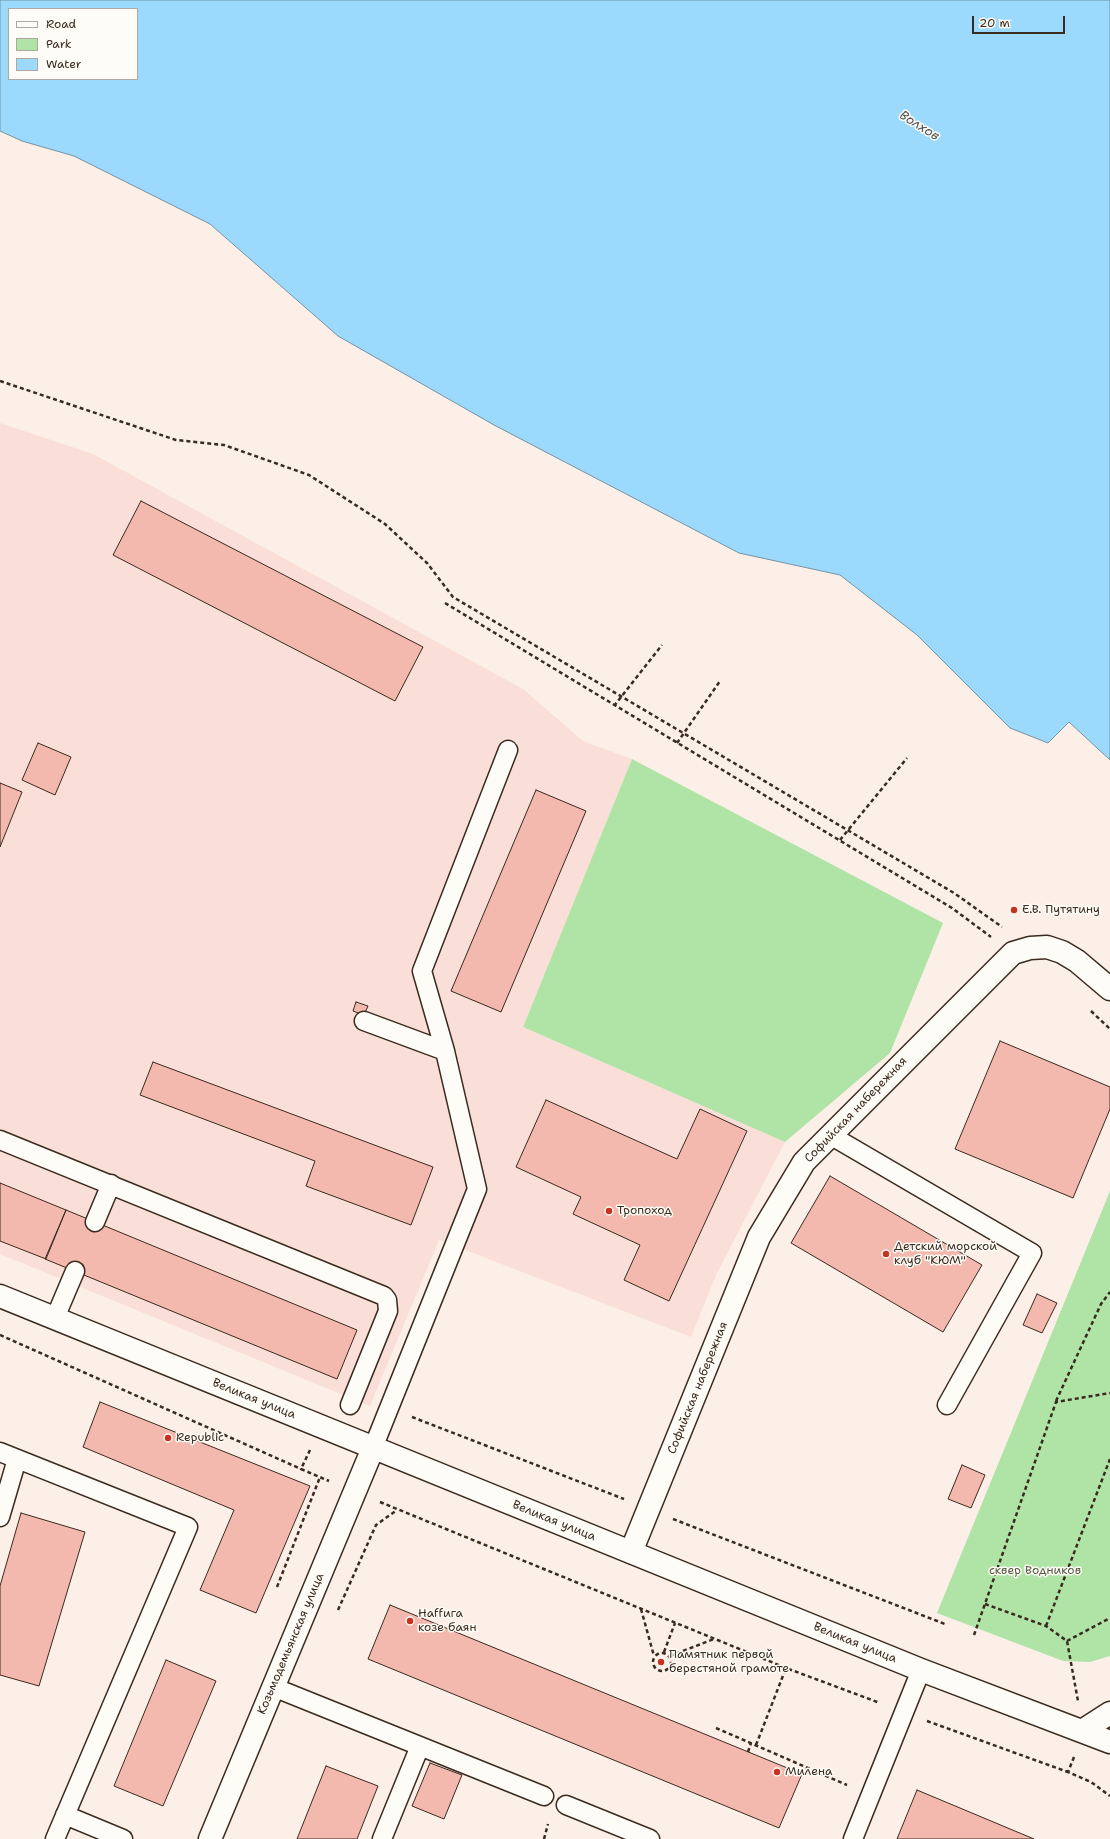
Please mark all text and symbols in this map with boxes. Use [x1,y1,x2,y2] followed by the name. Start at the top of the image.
[8,8,138,80] legend
[974,8,1067,34] scale bar
[979,15,1010,31] text: 20 m
[46,16,76,32] text: Road
[46,36,72,52] text: Park
[46,56,81,72] text: Water
[896,108,942,144] water label: Волхов
[1022,903,1100,917] place label: Е.В. Путятину
[1009,905,1019,915] marker: Е.В. Путятину
[802,1054,910,1166] street label: Софийская набережная
[617,1204,672,1218] place label: Тропоход
[604,1206,614,1216] marker: Тропоход
[894,1240,997,1268] place label: Детский морской клуб "КЮМ"
[881,1249,891,1259] marker: Детский морской клуб "КЮМ"
[665,1320,731,1456] street label: Софийская набережная
[210,1376,298,1422] street label: Великая улица
[176,1431,224,1445] place label: Republic
[163,1433,173,1443] marker: Republic
[510,1498,598,1544] street label: Великая улица
[989,1564,1081,1578] park label: сквер Водников
[255,1571,327,1717] street label: Козьмодемьянская улица
[418,1607,476,1635] place label: Наffига козе баян
[405,1616,415,1626] marker: Наffига козе баян
[811,1620,899,1666] street label: Великая улица
[669,1648,789,1676] place label: Памятник первой берестяной грамоте
[656,1657,666,1667] marker: Памятник первой берестяной грамоте
[785,1765,832,1779] place label: Милена
[772,1767,782,1777] marker: Милена

